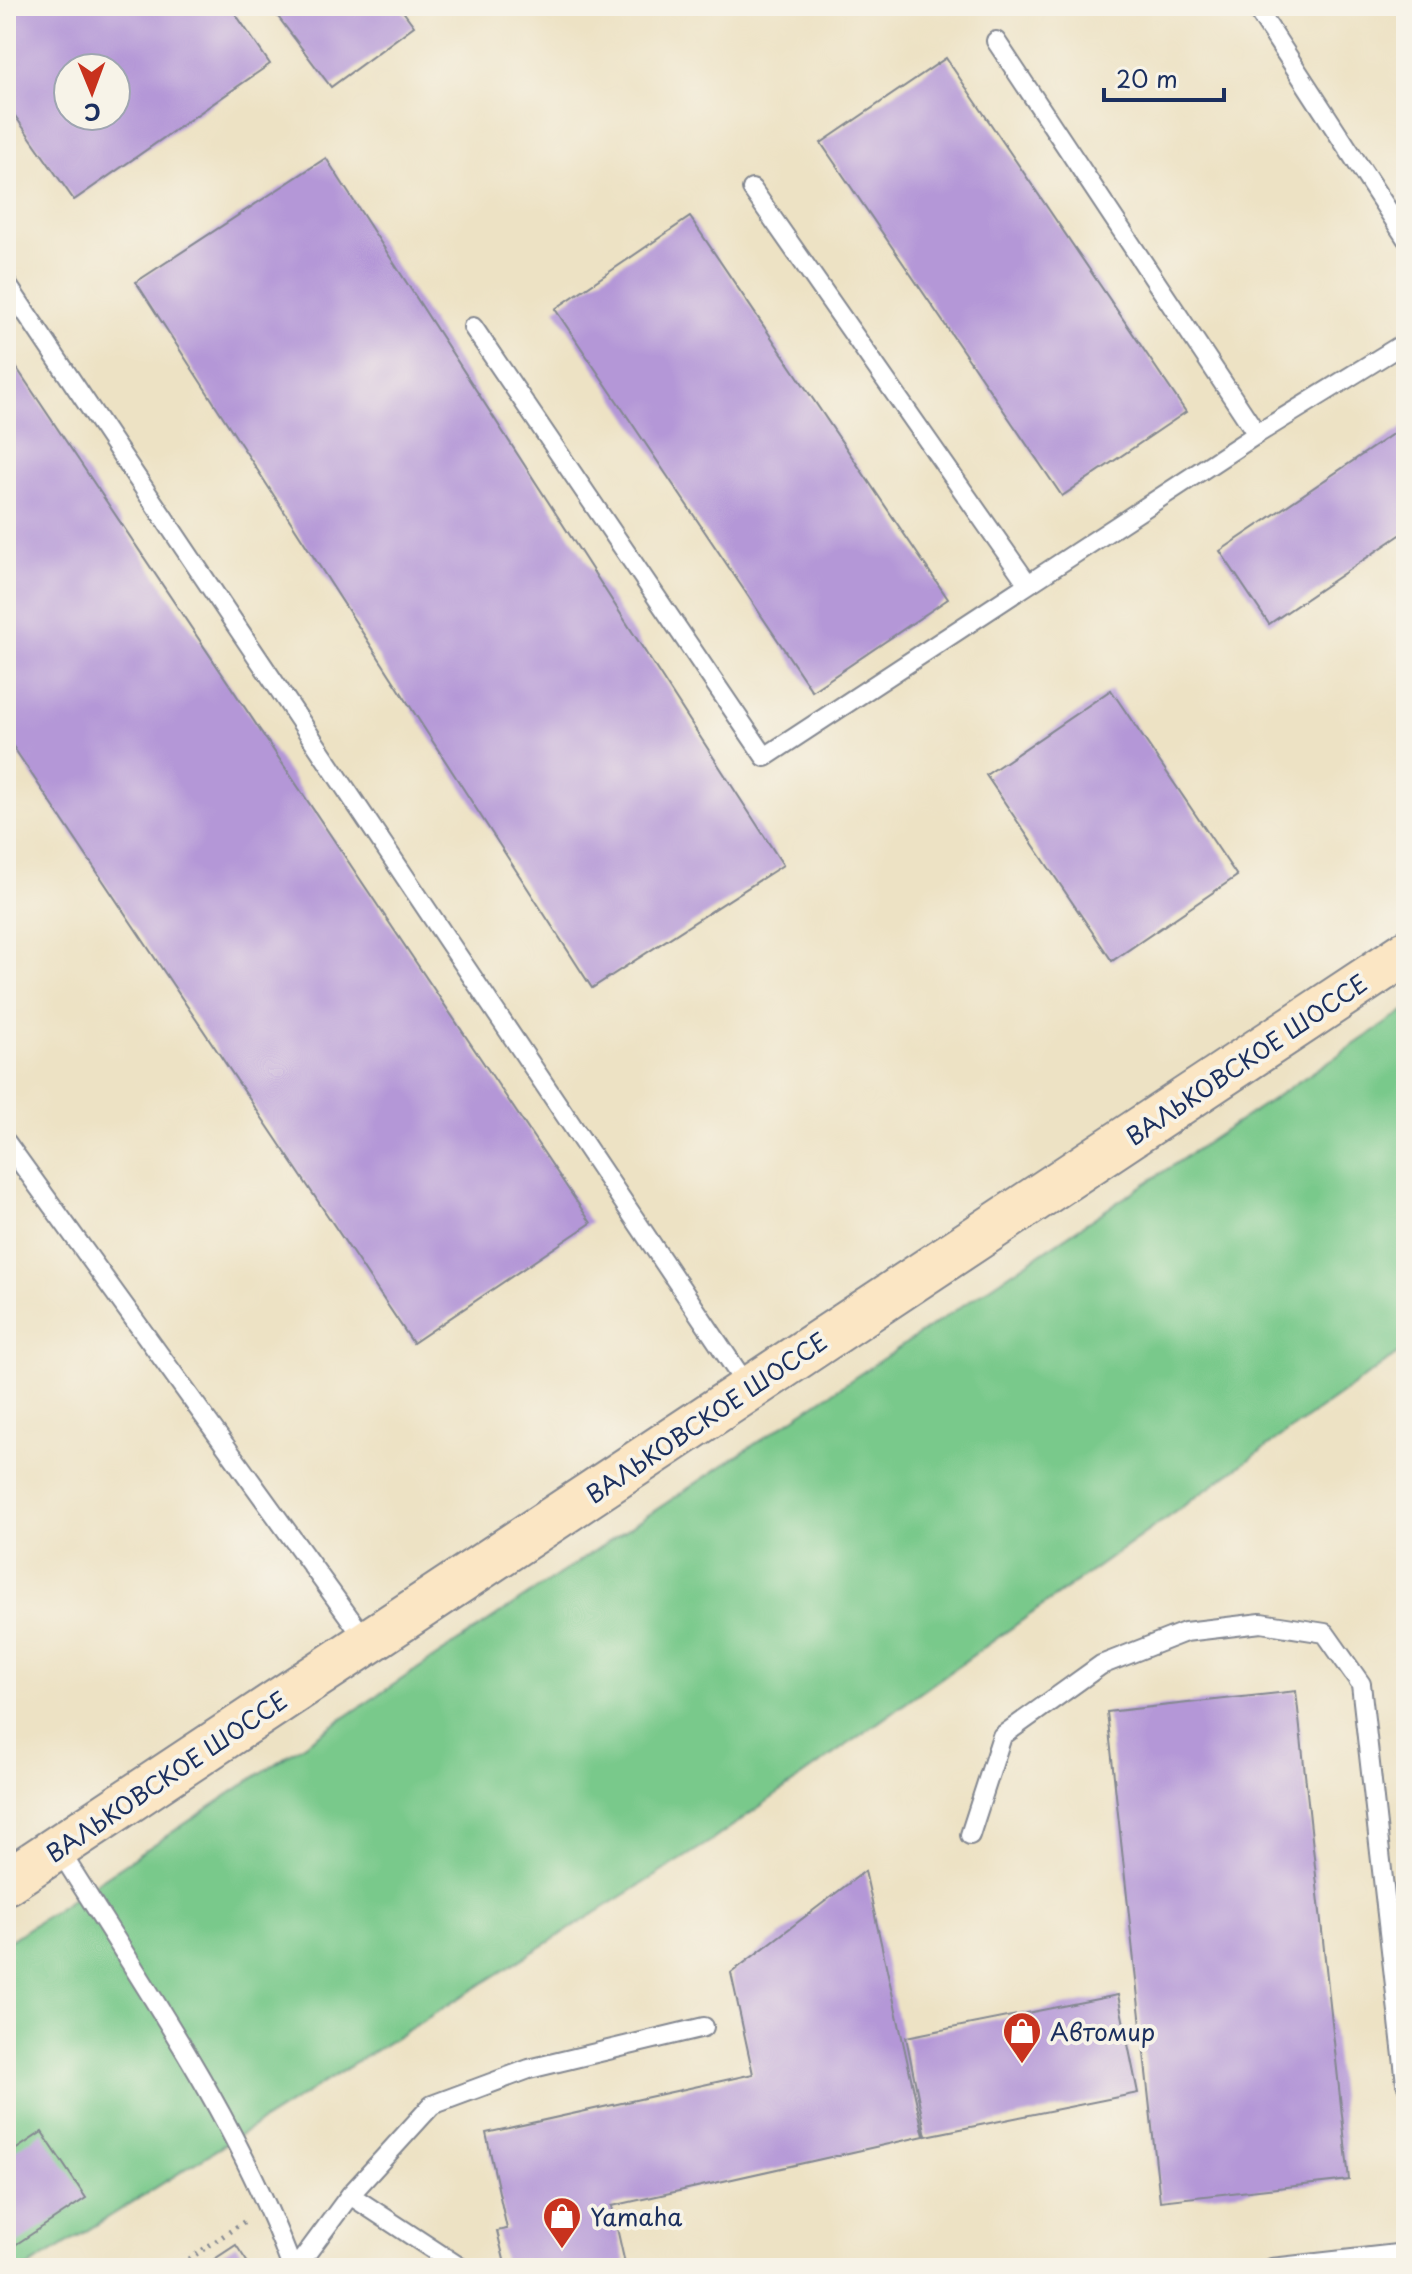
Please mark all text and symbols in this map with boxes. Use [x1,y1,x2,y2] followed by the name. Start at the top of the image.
[52,52,132,132] north arrow
[1104,52,1224,102] scale bar
[1116,60,1178,96] text: 20 m
[84,97,101,130] text: С
[1118,965,1374,1153] street label: ВАЛЬКОВСКОЕ ШОССЕ
[578,1323,834,1511] street label: ВАЛЬКОВСКОЕ ШОССЕ
[38,1682,294,1870] street label: ВАЛЬКОВСКОЕ ШОССЕ
[1001,2010,1043,2065] shop icon: Автомир
[1050,2013,1155,2049] place label: Автомир
[541,2195,583,2250] shop icon: Yamaha
[590,2198,682,2234] place label: Yamaha

